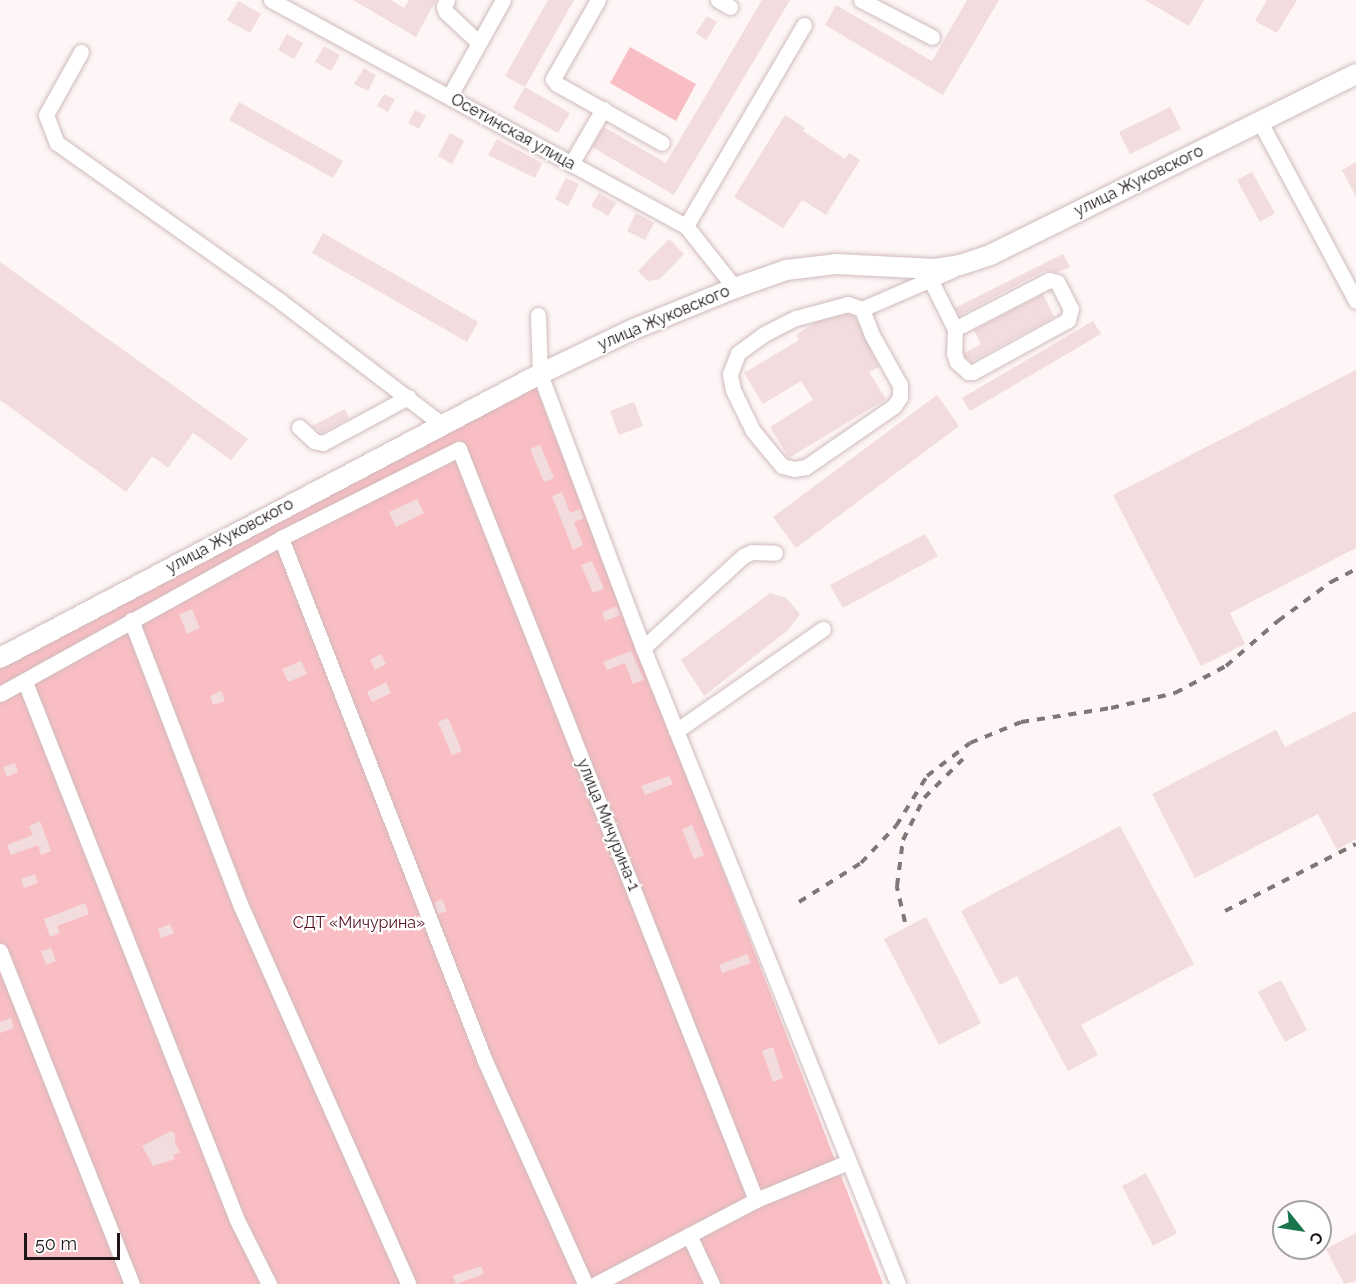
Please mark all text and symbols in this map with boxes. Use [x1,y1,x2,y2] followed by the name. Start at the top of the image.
[447,90,579,174] street label: Осетинская улица
[1071,141,1207,221] street label: улица Жуковского
[595,282,733,354] street label: улица Жуковского
[163,494,297,578] street label: улица Жуковского
[573,756,643,894] street label: улица Мичурина-1
[293,913,425,933] park label: СДТ «Мичурина»
[1272,1200,1332,1260] north arrow
[27,1221,123,1259] scale bar
[1305,1229,1327,1248] text: С
[35,1233,77,1254] text: 50 m

